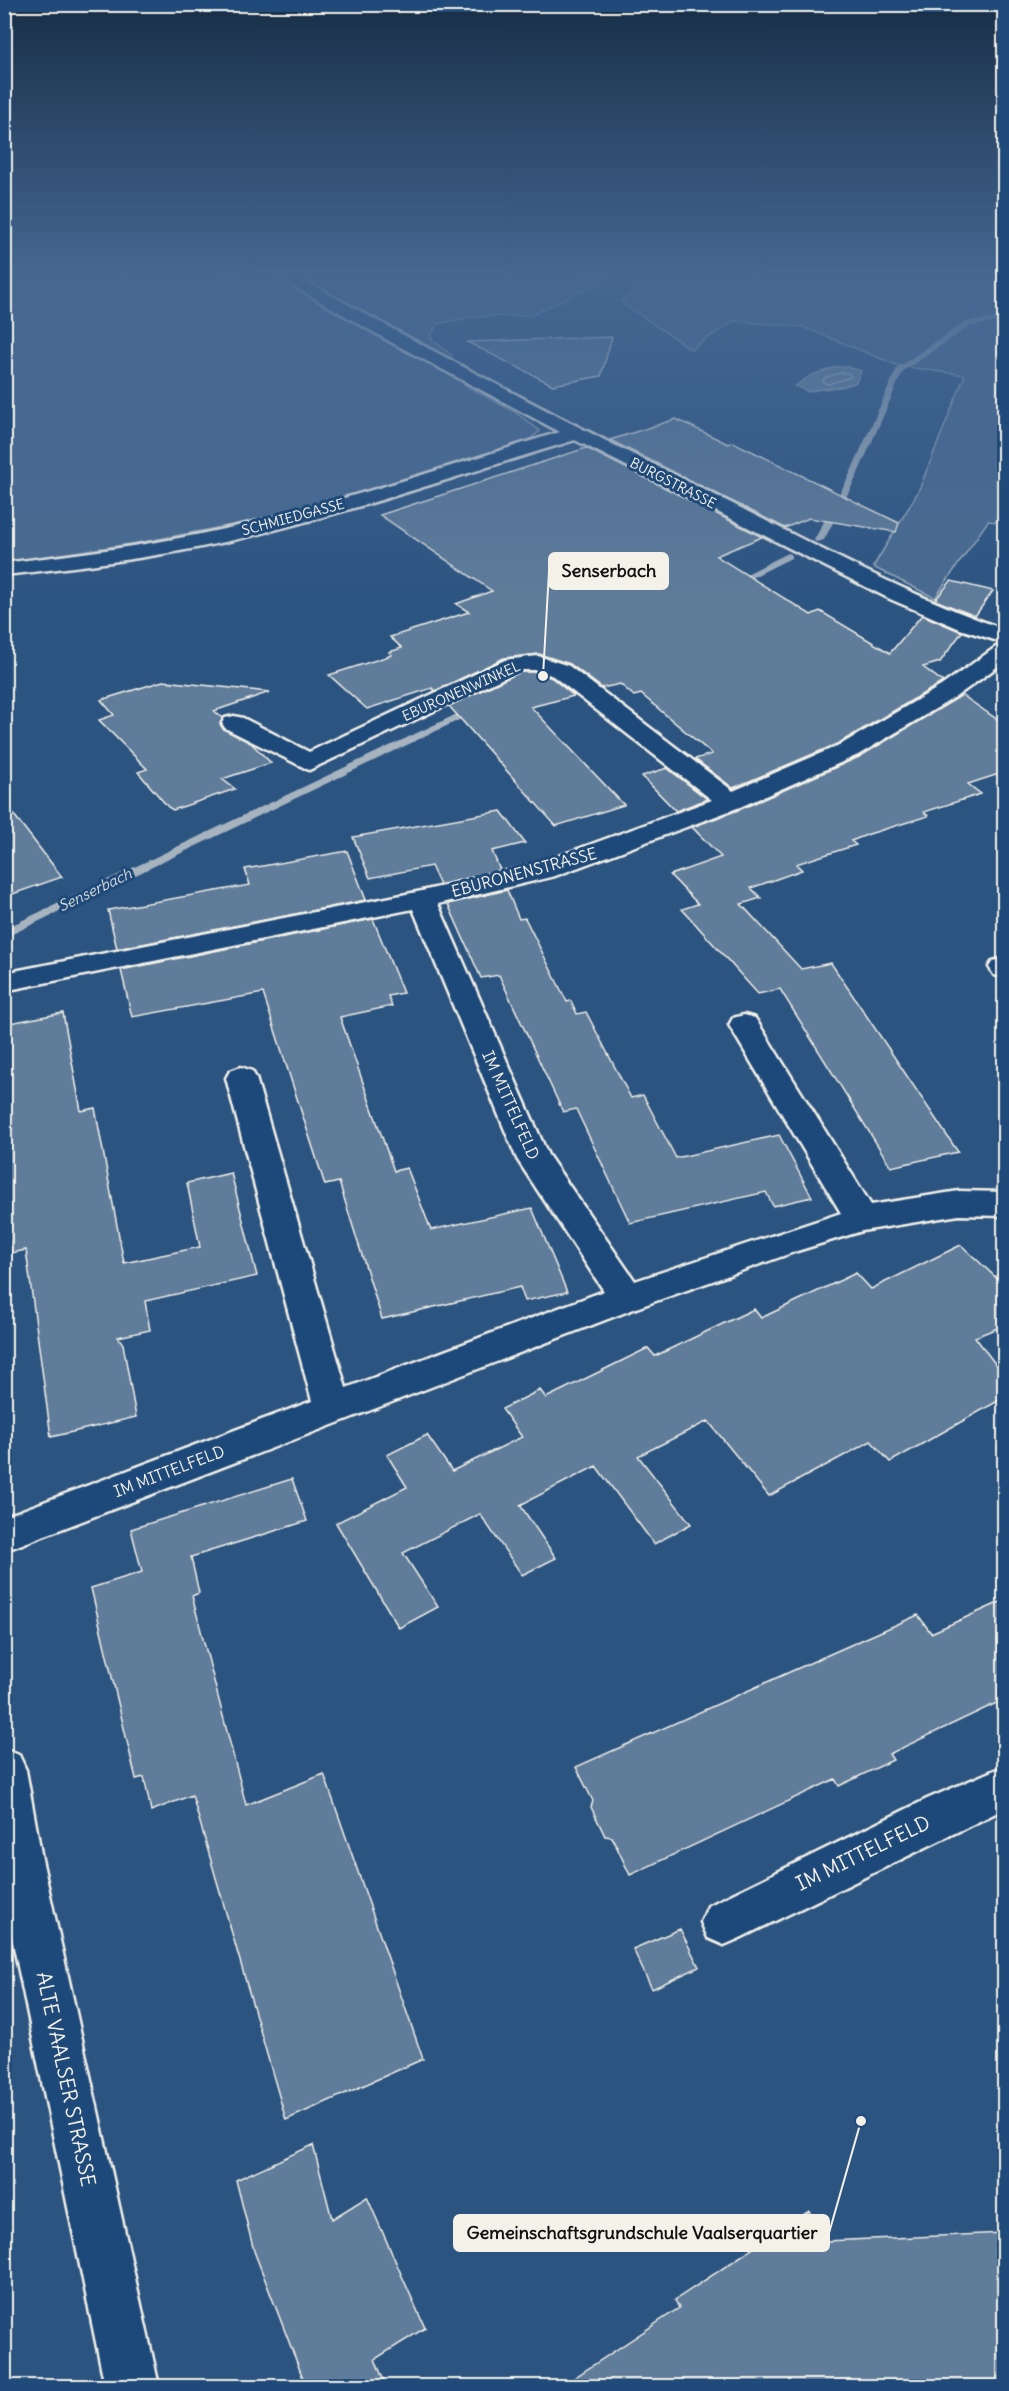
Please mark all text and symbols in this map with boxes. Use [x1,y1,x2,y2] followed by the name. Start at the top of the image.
[627,454,719,512] street label: BURGSTRASSE
[240,495,346,539] street label: SCHMIEDGASSE
[549,553,668,589] callout: Senserbach
[561,559,657,582] text: Senserbach
[399,657,523,725] street label: EBURONENWINKEL
[449,843,599,901] street label: EBURONENSTRASSE
[55,864,135,915] water label: Senserbach
[478,1047,544,1163] street label: IM MITTELFELD
[111,1441,227,1501] street label: IM MITTELFELD
[792,1809,934,1896] street label: IM MITTELFELD
[32,1969,101,2188] street label: ALTE VAALSER STRASSE
[454,2215,829,2251] callout: Gemeinschaftsgrundschule Vaalserquartier
[466,2221,818,2244] text: Gemeinschaftsgrundschule Vaalserquartier

